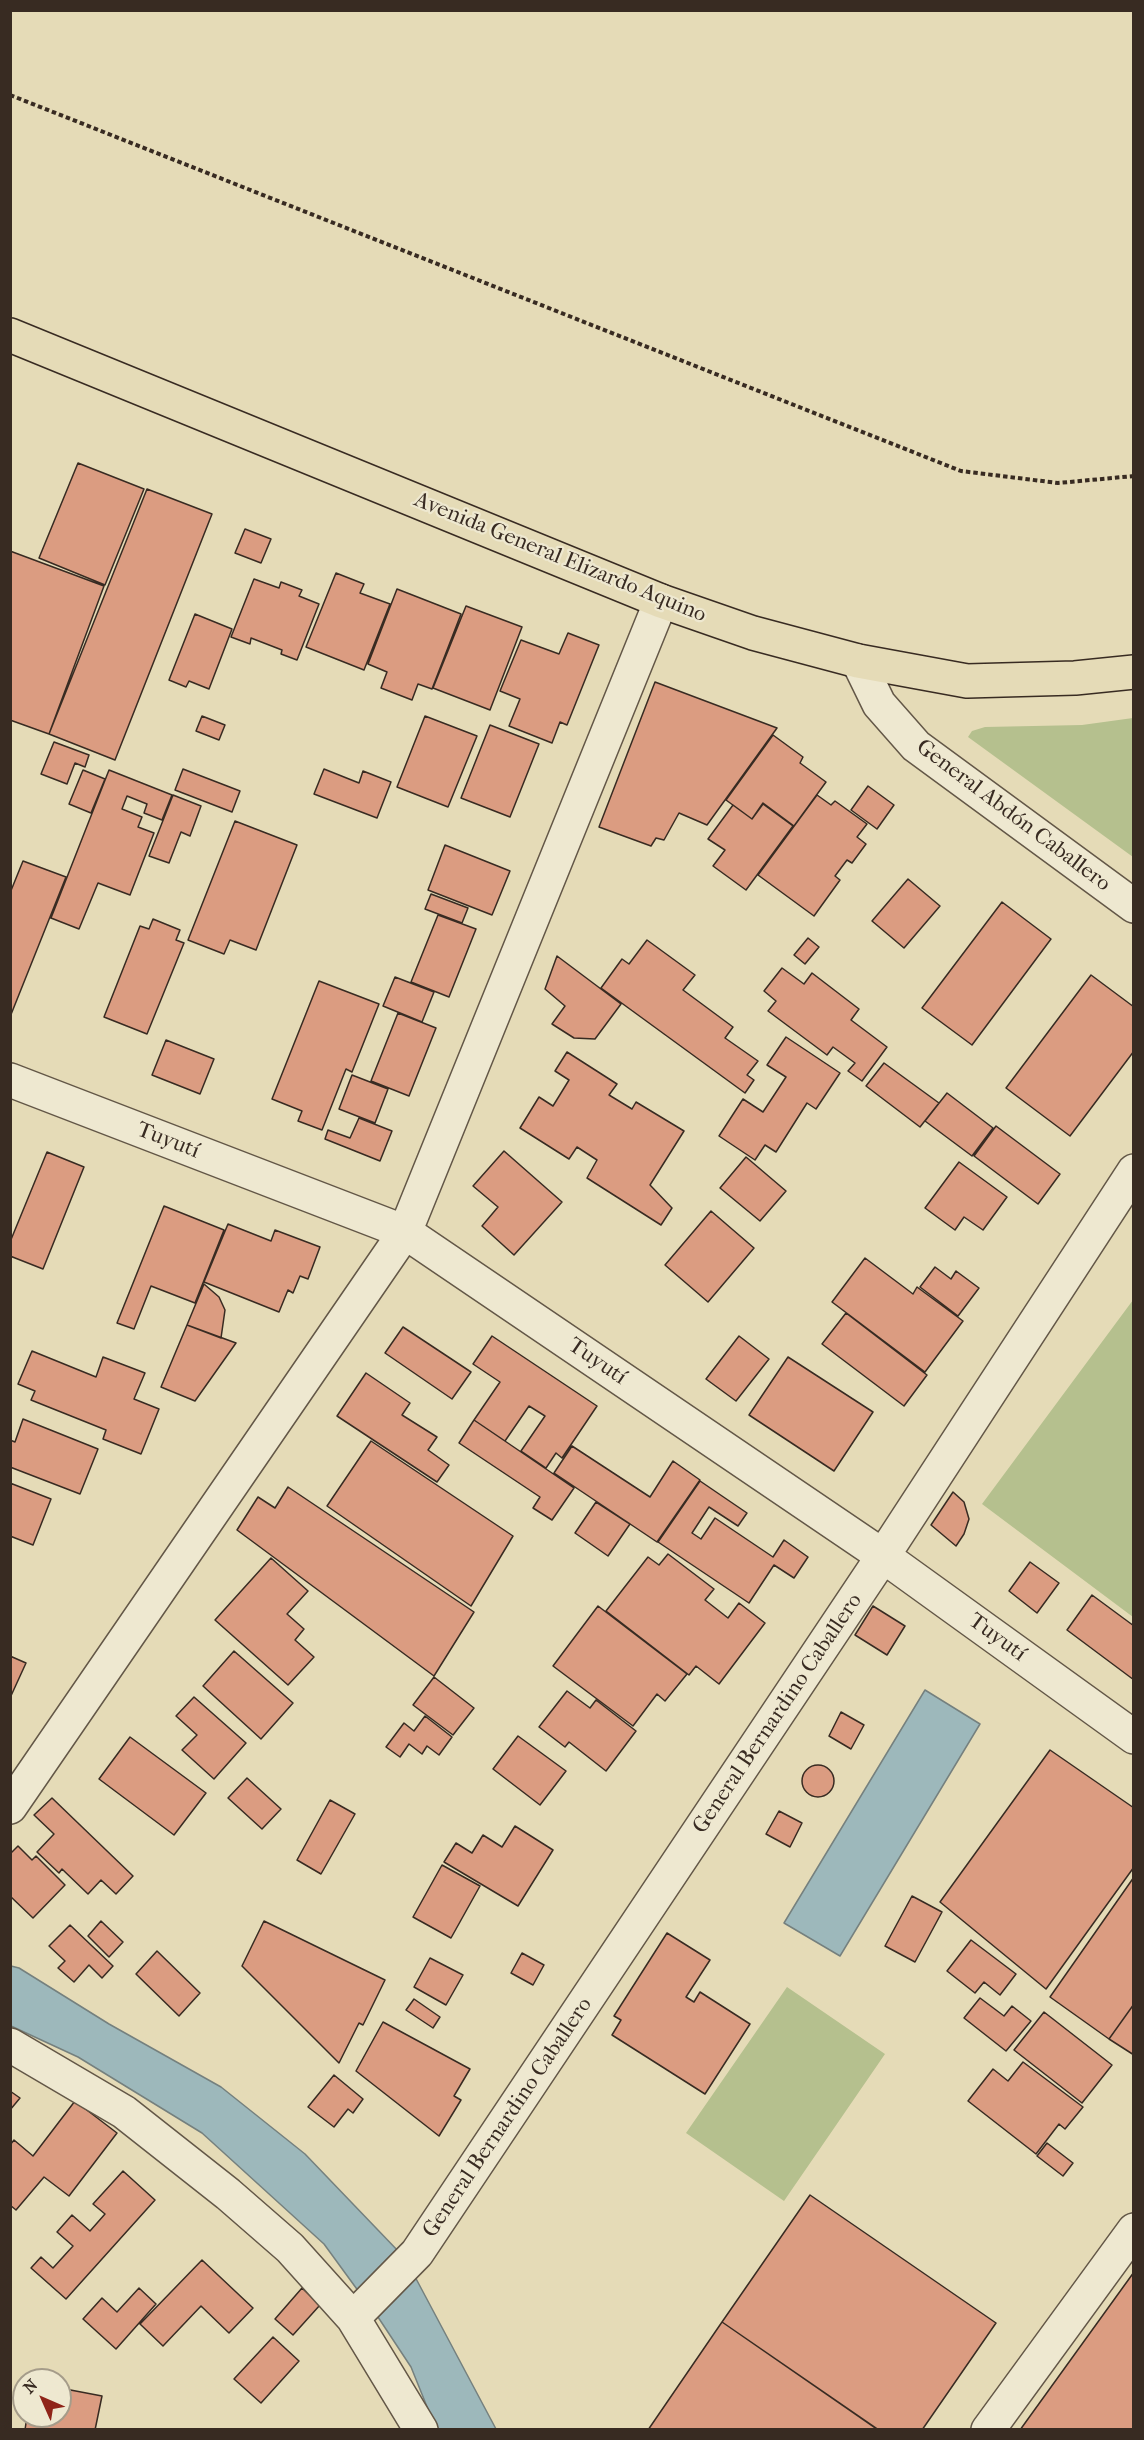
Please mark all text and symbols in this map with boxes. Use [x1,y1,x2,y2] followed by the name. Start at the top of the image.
[410,487,710,629] street label: Avenida General Elizardo Aquino
[911,734,1115,898] street label: General Abdón Caballero
[133,1117,203,1165] street label: Tuyutí
[563,1333,631,1391] street label: Tuyutí
[688,1589,868,1839] street label: General Bernardino Caballero
[963,1608,1031,1668] street label: Tuyutí
[418,1993,598,2243] street label: General Bernardino Caballero
[12,2368,72,2428] north arrow
[19,2375,41,2397] text: N

